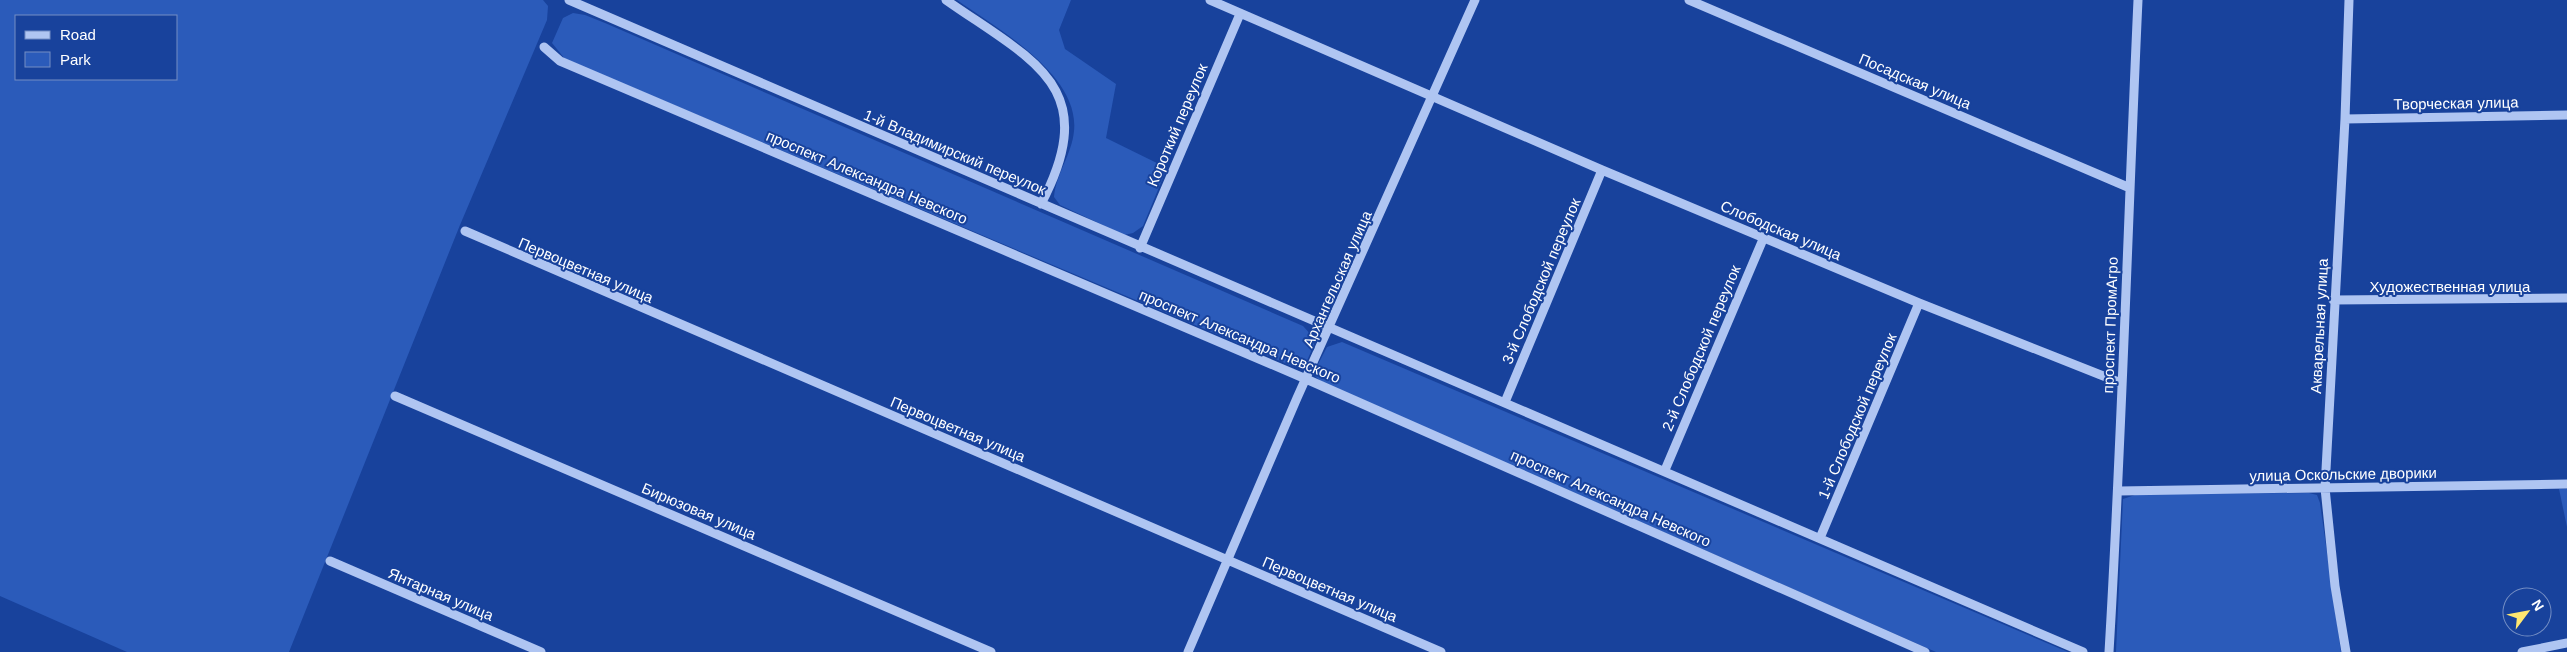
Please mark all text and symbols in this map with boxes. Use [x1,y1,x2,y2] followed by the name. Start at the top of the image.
[15,15,178,80] legend
[60,26,96,43] text: Road
[1856,50,1974,113] street label: Посадская улица
[60,51,91,68] text: Park
[1143,61,1211,189] street label: Короткий переулок
[2393,93,2519,113] street label: Творческая улица
[861,106,1049,198] street label: 1-й Владимирский переулок
[764,127,970,227] street label: проспект Александра Невского
[1498,195,1584,366] street label: 3-й Слободской переулок
[1718,197,1845,263] street label: Слободская улица
[1299,207,1375,350] street label: Архангельская улица
[516,234,657,306] street label: Первоцветная улица
[2099,257,2121,393] street label: проспект ПромАгро
[2307,257,2331,394] street label: Акварельная улица
[1658,262,1744,433] street label: 2-й Слободской переулок
[2370,278,2531,295] street label: Художественная улица
[1137,286,1343,386] street label: проспект Александра Невского
[1814,330,1900,501] street label: 1-й Слободской переулок
[888,393,1029,465] street label: Первоцветная улица
[1508,446,1714,550] street label: проспект Александра Невского
[2249,464,2437,484] street label: улица Оскольские дворики
[639,479,759,543] street label: Бирюзовая улица
[1260,553,1401,625] street label: Первоцветная улица
[386,564,497,624] street label: Янтарная улица
[2502,587,2552,637] north arrow
[2529,597,2547,614] text: N

